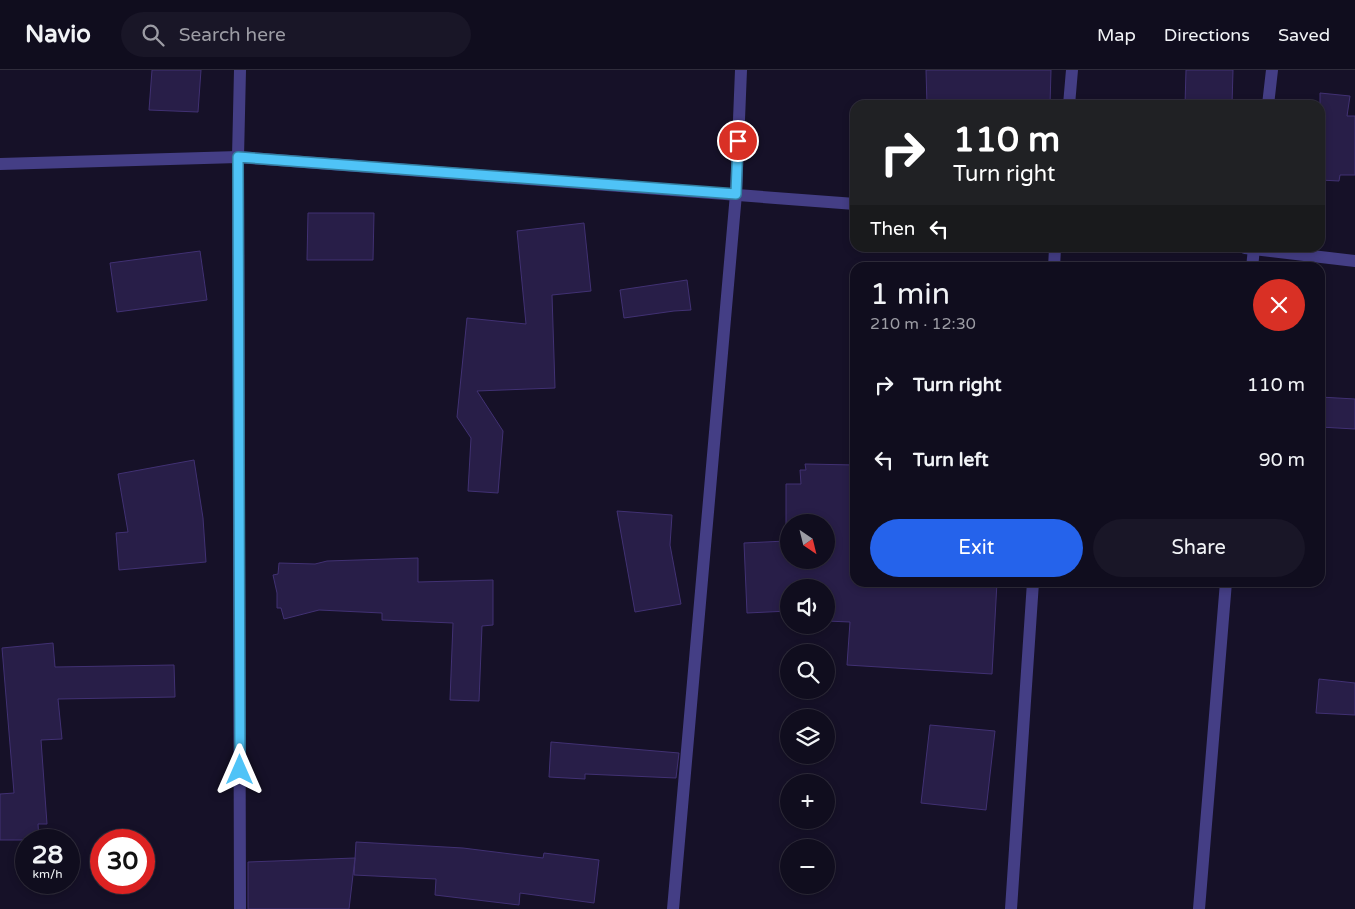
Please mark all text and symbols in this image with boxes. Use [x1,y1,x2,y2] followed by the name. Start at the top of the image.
[121,12,471,57] search box
[25,20,91,49] text: Navio
[139,21,167,49] icon: search
[179,24,286,46] text: Search here
[1097,24,1136,46] text: Map
[1164,24,1250,46] text: Directions
[1278,24,1330,46] text: Saved
[953,119,1060,161] text: 110 m
[717,120,759,162] pin
[870,120,935,185] icon: right
[724,127,752,155] icon: arrive
[953,161,1055,187] text: Turn right
[925,215,953,243] icon: left
[870,218,915,240] text: Then
[870,276,950,313] text: 1 min
[1253,279,1305,331] button: close
[870,314,976,334] text: 210 m · 12:30
[870,371,898,399] icon: right
[913,374,1001,396] text: Turn right
[1247,374,1305,396] text: 110 m
[870,446,898,474] icon: left
[913,449,989,471] text: Turn left
[1259,449,1305,471] text: 90 m
[780,514,835,569] north arrow
[780,514,835,894] map controls
[870,519,1083,577] button: Exit
[1093,519,1305,577] button: Share
[780,579,835,634] button: sound
[780,644,835,699] button: search
[780,709,835,764] button: layers
[213,743,265,795] position arrow
[780,774,835,829] button: +
[90,829,155,894] speed limit sign: 30
[780,839,835,894] button: −
[32,840,63,870] text: 28
[32,867,63,881] text: km/h

